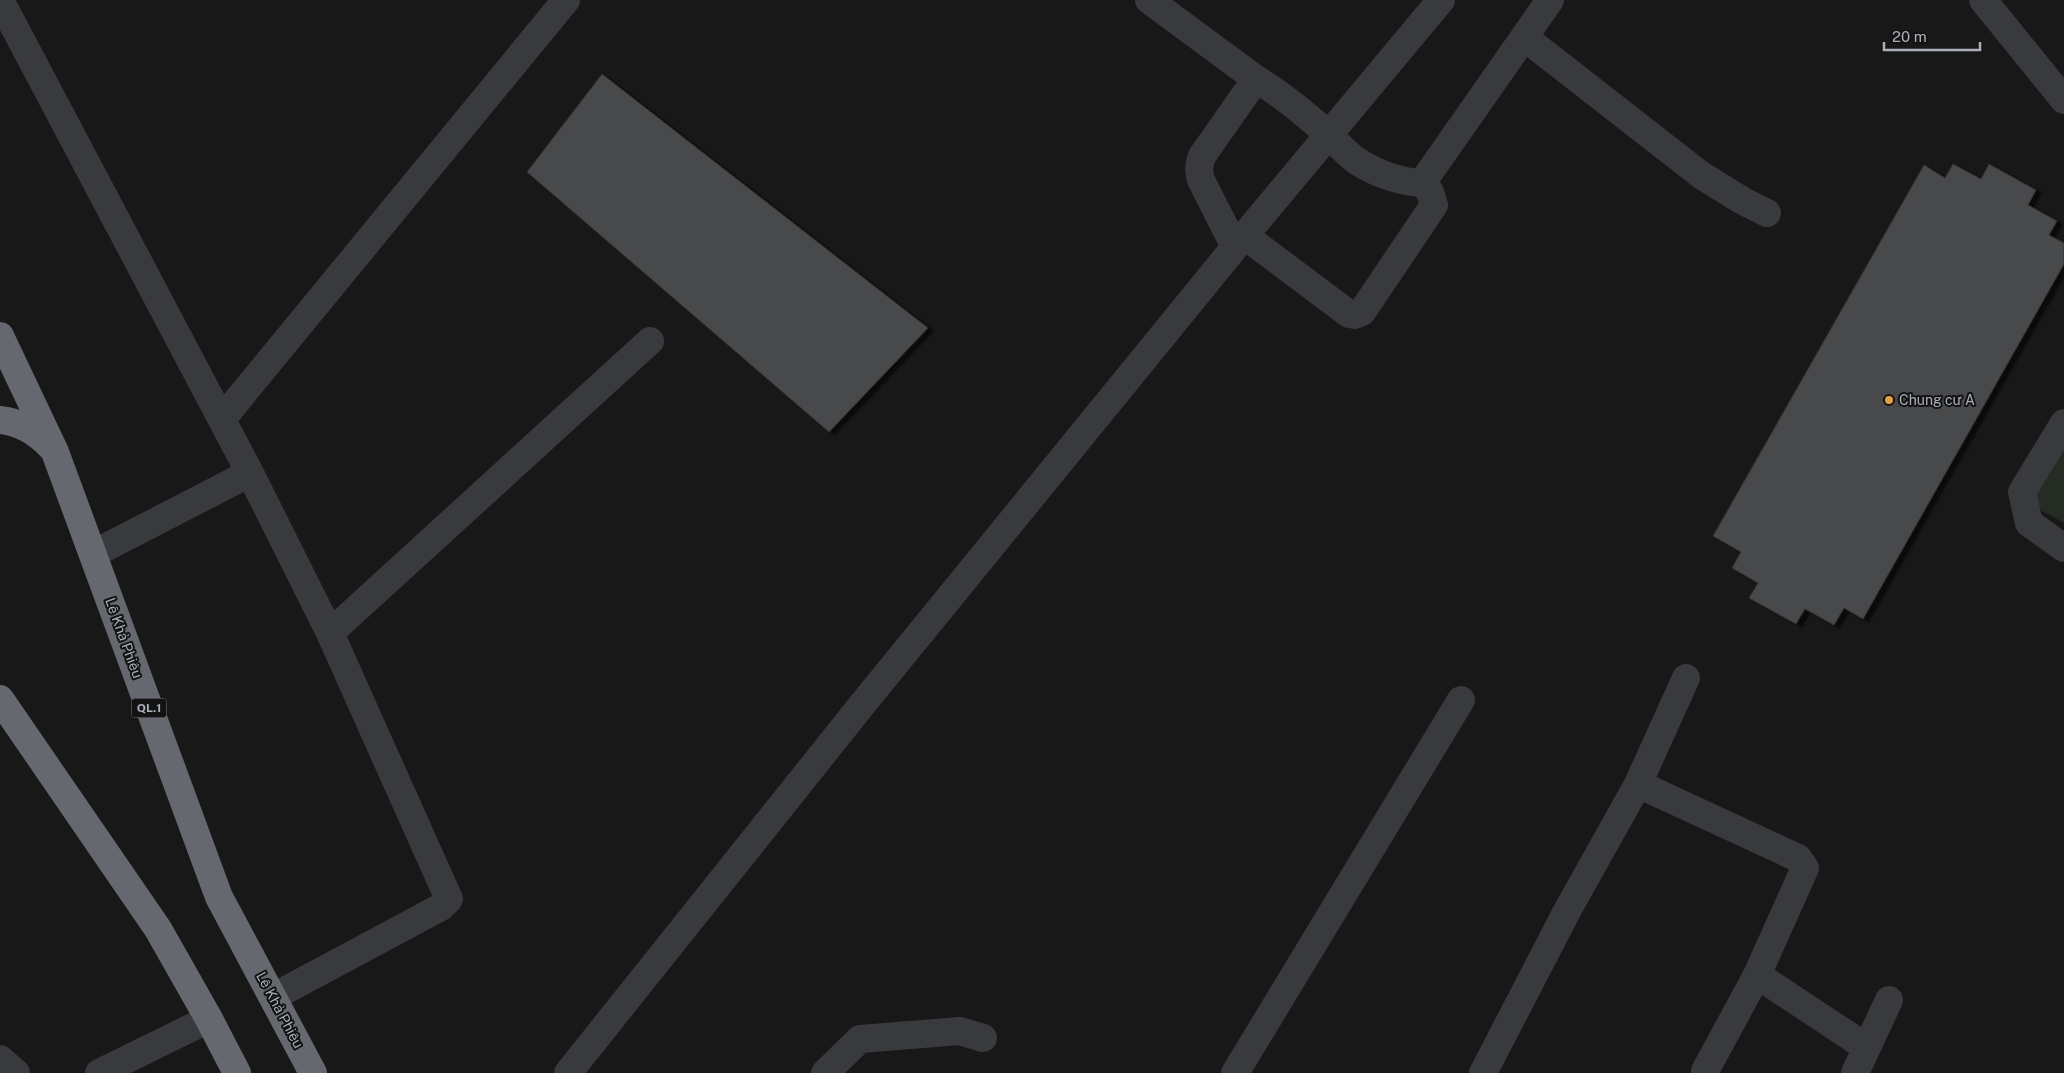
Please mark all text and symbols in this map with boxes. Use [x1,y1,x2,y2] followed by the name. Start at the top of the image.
[1884,20,1980,52] scale bar
[1892,28,1927,45] text: 20 m
[1899,392,1975,408] place label: Chung cư A
[1883,394,1895,406] marker: Chung cư A
[102,596,146,680] street label: Lê Khả Phiêu
[132,698,166,718] road number: QL.1
[253,969,307,1051] street label: Lê Khả Phiêu

